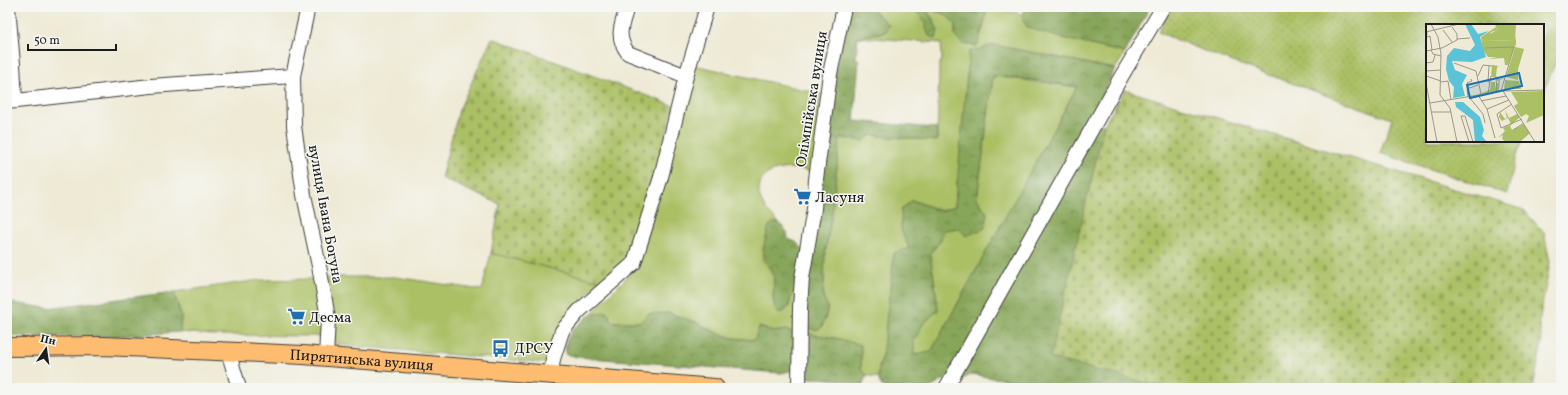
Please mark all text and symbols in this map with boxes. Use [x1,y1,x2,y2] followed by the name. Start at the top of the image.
[1426,24,1544,142] inset map
[28,26,116,52] scale bar
[791,29,834,169] street label: Олімпійська вулиця
[34,33,60,49] text: 50 m
[302,143,347,285] street label: вулиця Івана Богуна
[792,187,812,207] supermarket icon: Ласуня
[815,188,865,209] place label: Ласуня
[286,307,306,327] supermarket icon: Десма
[309,308,351,329] place label: Десма
[26,329,66,369] north arrow
[39,332,57,350] text: Пн
[491,338,511,358] bus stop icon: ДРСУ
[514,339,553,360] place label: ДРСУ
[289,345,434,377] street label: Пирятинська вулиця

